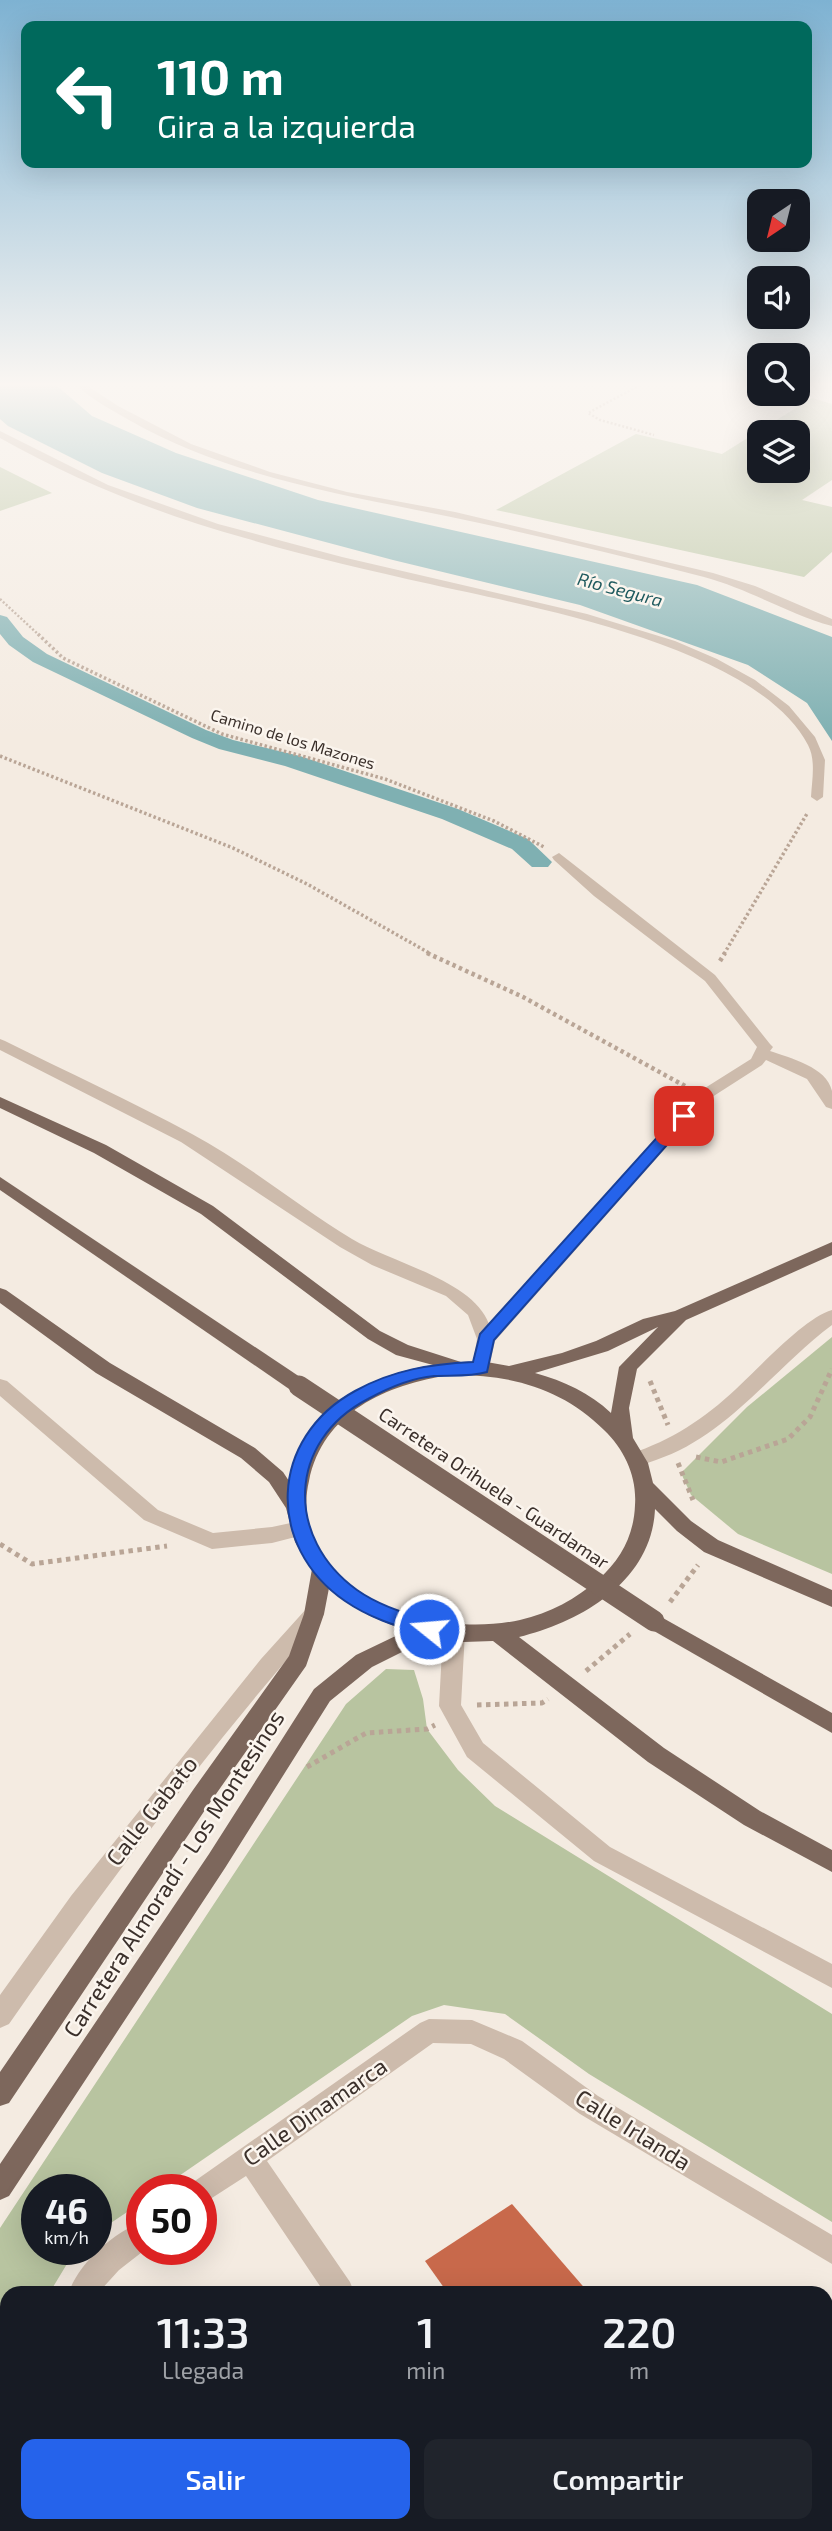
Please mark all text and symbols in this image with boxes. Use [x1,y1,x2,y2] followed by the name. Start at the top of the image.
[157,46,284,105] text: 110 m
[42,49,133,140] icon: left
[157,106,416,144] text: Gira a la izquierda
[747,189,810,252] north arrow
[747,189,810,483] map controls
[747,266,810,329] button: sound
[747,343,810,406] button: search
[747,420,810,483] button: layers
[575,567,665,611] water label: Río Segura
[209,704,378,773] street label: Camino de los Mazones
[654,1086,714,1146] pin
[665,1097,703,1135] icon: arrive
[375,1402,614,1574] street label: Carretera Orihuela - Guardamar
[392,1592,466,1666] position arrow
[57,1705,290,2042] street label: Carretera Almoradí - Los Montesinos
[100,1750,203,1871] street label: Calle Gabato
[237,2051,392,2171] street label: Calle Dinamarca
[571,2083,696,2176] street label: Calle Irlanda
[126,2174,217,2265] speed limit sign: 50
[45,2189,88,2231] text: 46
[44,2226,89,2248] text: km/h
[157,2306,249,2356] text: 11:33
[417,2306,435,2356] text: 1
[602,2306,676,2356] text: 220
[162,2356,244,2384] text: Llegada
[406,2356,445,2384] text: min
[629,2356,649,2384] text: m
[21,2439,410,2519] button: Salir
[424,2439,812,2519] button: Compartir

